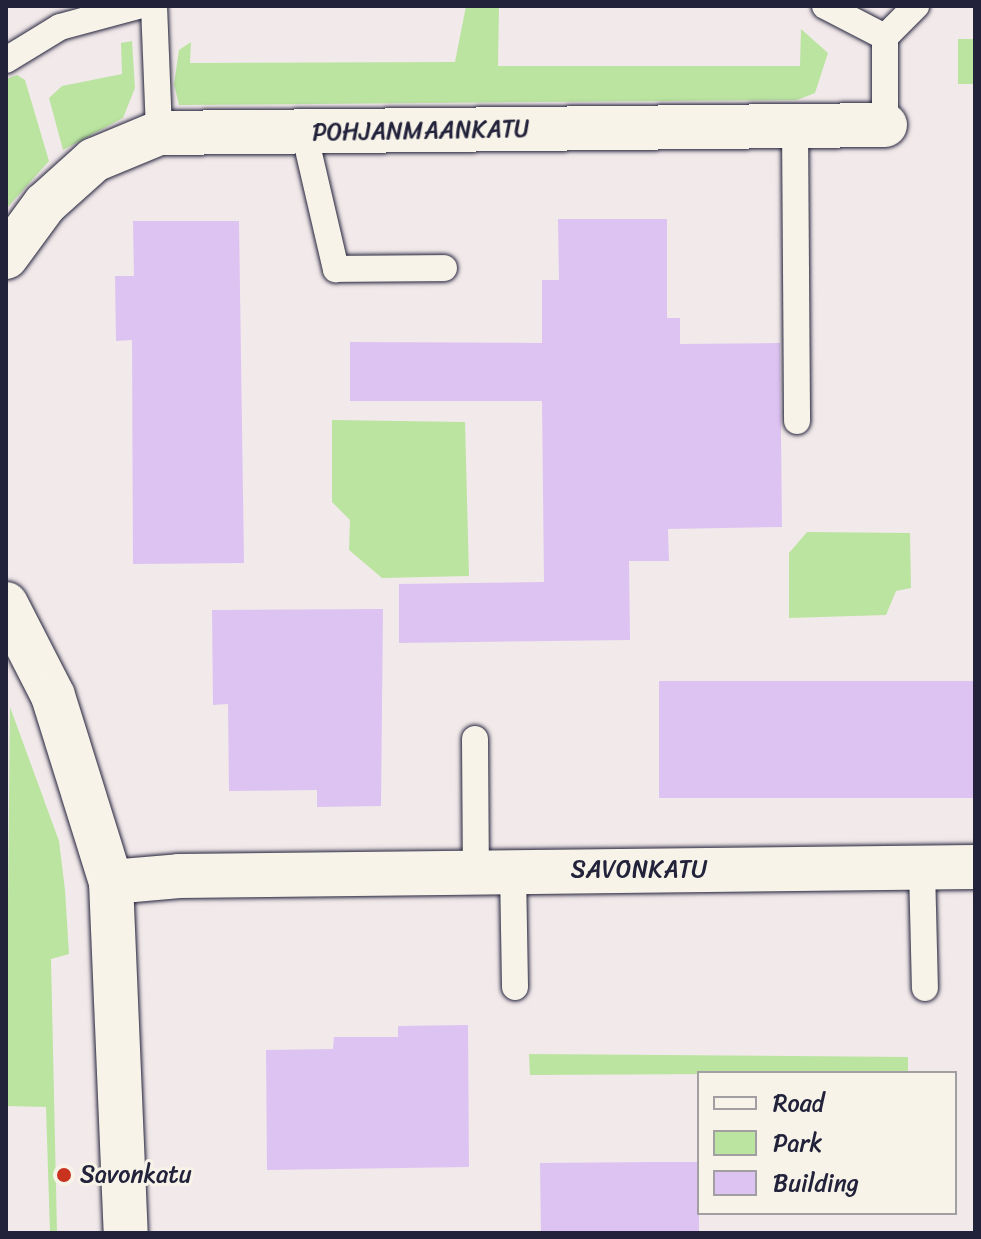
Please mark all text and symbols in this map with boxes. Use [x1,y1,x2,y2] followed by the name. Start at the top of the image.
[312,115,530,147] street label: POHJANMAANKATU
[571,856,707,884] street label: SAVONKATU
[697,1071,957,1215] legend
[773,1082,824,1124] text: Road
[773,1122,822,1164] text: Park
[80,1161,192,1189] place label: Savonkatu
[773,1162,859,1204] text: Building
[55,1166,73,1184] marker: Savonkatu

